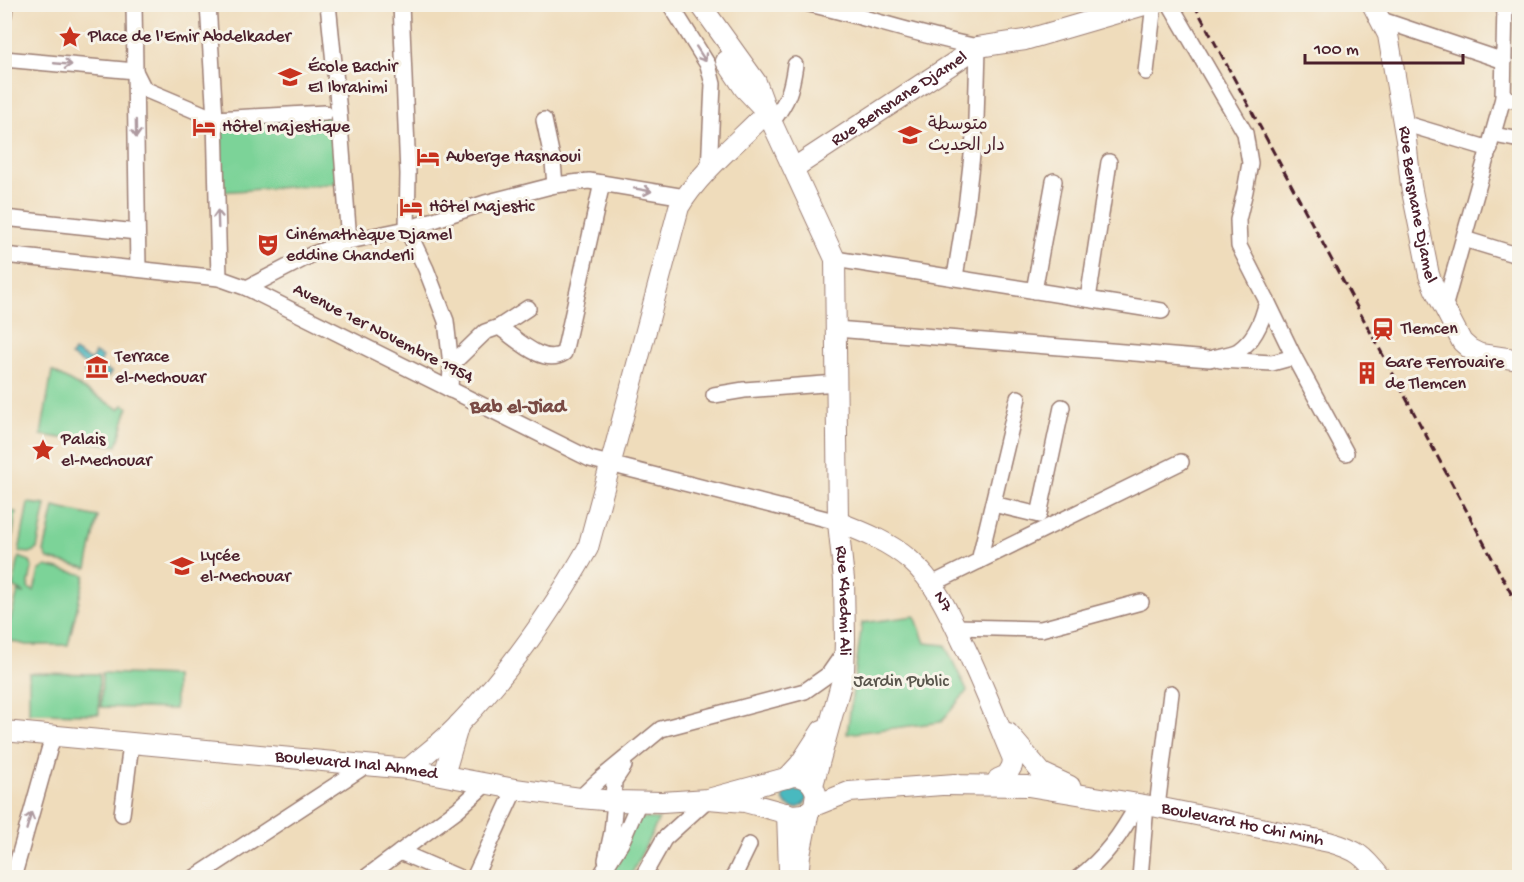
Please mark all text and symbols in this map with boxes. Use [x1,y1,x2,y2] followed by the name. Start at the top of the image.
[57,24,83,50] place icon: Place de l'Emir Abdelkader
[87,27,292,48] place label: Place de l'Emir Abdelkader
[1305,27,1462,65] scale bar
[1313,40,1359,61] text: 100 m
[695,45,707,62] one-way arrow
[827,46,971,151] street label: Rue Bensnane Djamel
[308,57,399,99] place label: École Bachir El Ibrahimi
[52,59,72,70] one-way arrow
[277,64,303,90] school or university icon: École Bachir El Ibrahimi
[191,114,217,140] hotel icon: Hôtel majestique
[928,115,1005,157] place label: متوسطة دار الحديث
[222,117,351,138] place label: Hôtel majestique
[130,119,141,139] one-way arrow
[897,122,923,148] school or university icon: متوسطة دار الحديث
[1393,125,1442,286] street label: Rue Bensnane Djamel
[415,144,441,170] hotel icon: Auberge Hasnaoui
[446,147,581,168] place label: Auberge Hasnaoui
[633,184,653,195] one-way arrow
[398,194,424,220] hotel icon: Hôtel Majestic
[429,197,535,218] place label: Hôtel Majestic
[212,210,223,230] one-way arrow
[286,225,452,267] place label: Cinémathèque Djamel eddine Chanderli
[255,232,281,258] theatre icon: Cinémathèque Djamel eddine Chanderli
[289,279,477,389] street label: Avenue 1er Novembre 1954
[1370,316,1396,342] station icon: Tlemcen
[1400,319,1458,340] place label: Tlemcen
[114,347,207,389] place label: Terrace el-Mechouar
[1385,353,1505,395] place label: Gare Ferrovaire de Tlemcen
[84,354,110,380] museum icon: Terrace el-Mechouar
[1354,360,1380,386] building icon: Gare Ferrovaire de Tlemcen
[469,397,568,420] district label: Bab el-Jiad
[60,430,153,472] place label: Palais el-Mechouar
[30,437,56,463] place icon: Palais el-Mechouar
[830,545,856,656] street label: Rue Khedmi Ali
[200,546,292,588] place label: Lycée el-Mechouar
[169,553,195,579] school or university icon: Lycée el-Mechouar
[928,587,957,617] street label: N7
[853,672,949,693] park label: Jardin Public
[273,746,441,785] street label: Boulevard Inal Ahmed
[1158,797,1326,851] street label: Boulevard Ho Chi Minh
[24,812,35,831] one-way arrow

